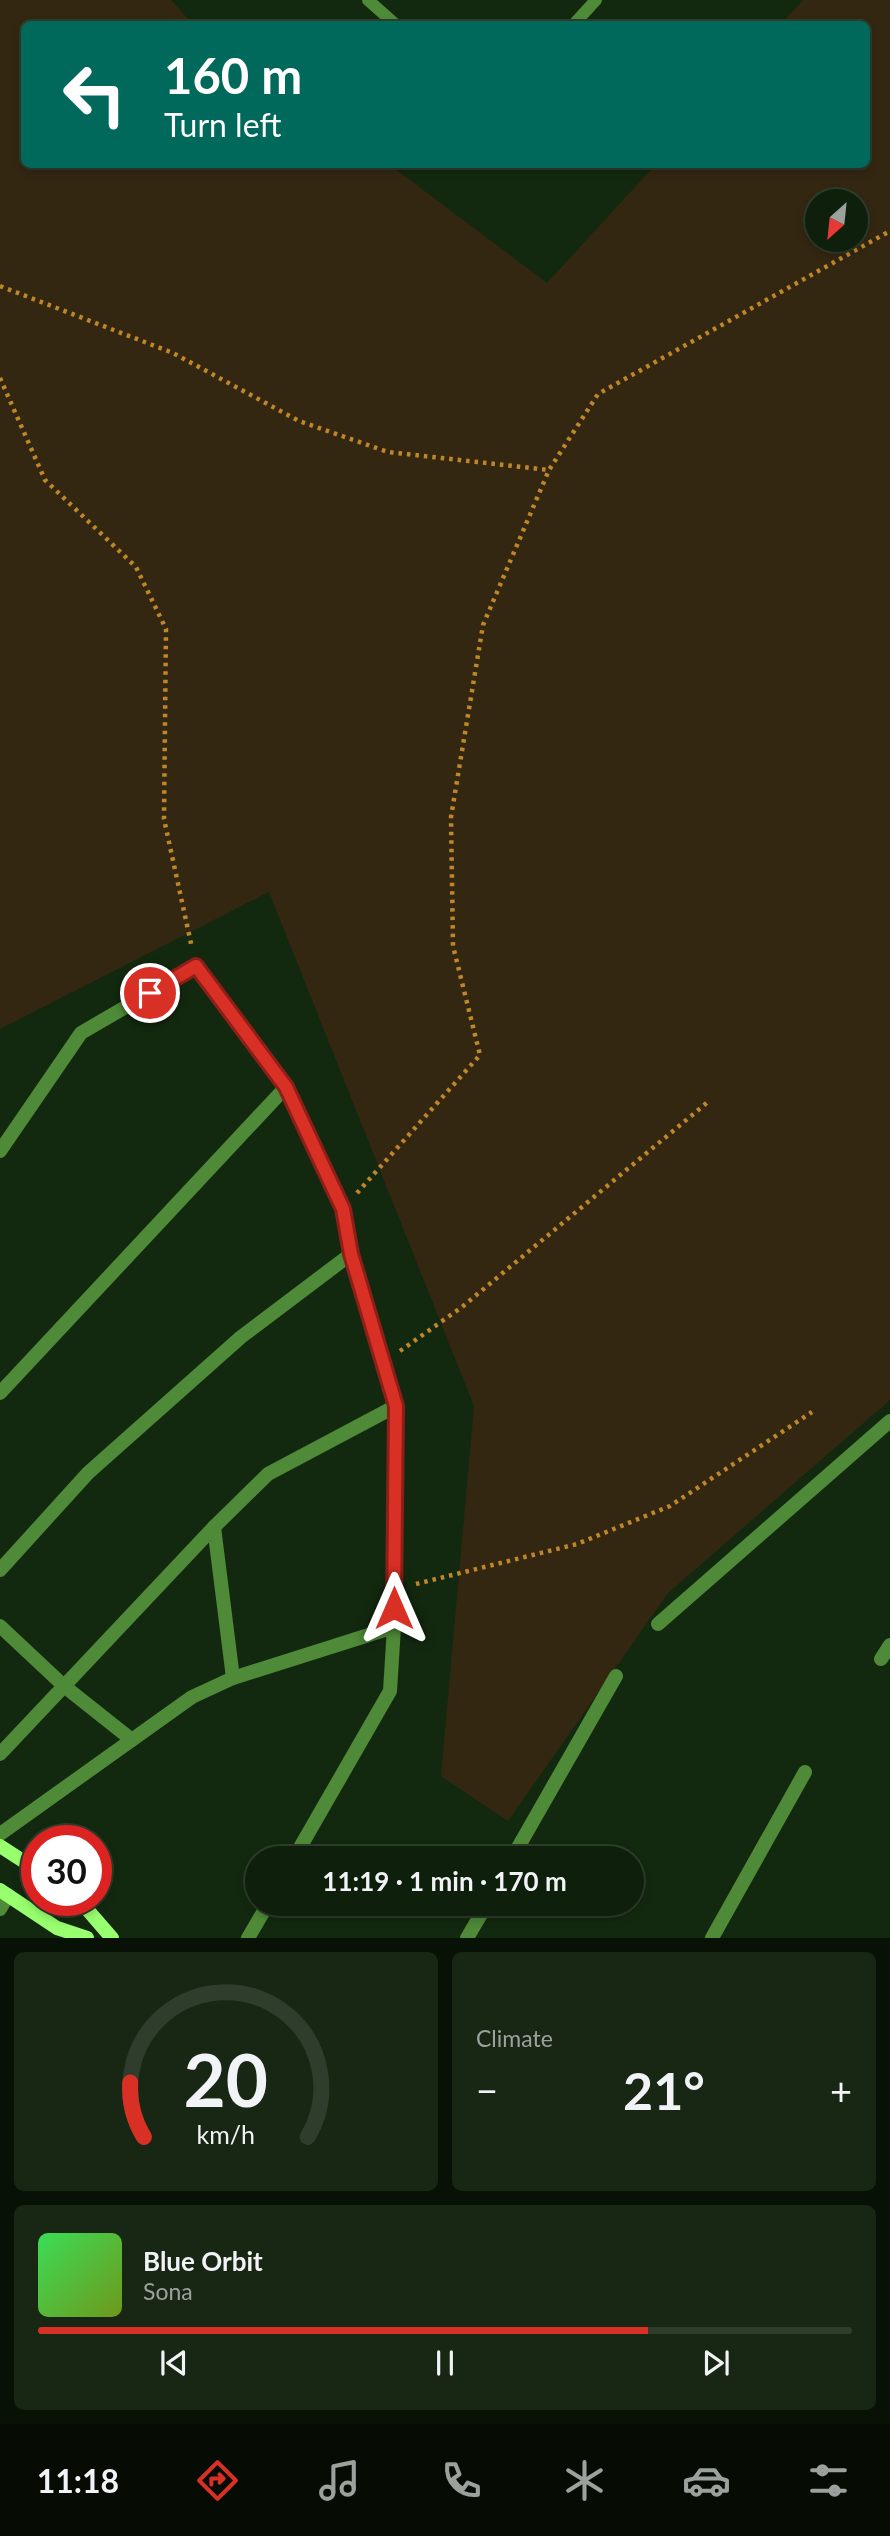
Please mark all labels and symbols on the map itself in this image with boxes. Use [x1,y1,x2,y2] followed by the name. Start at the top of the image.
[805,189,868,252] north arrow
[120,963,180,1023] pin
[357,1571,431,1645] position arrow
[21,1825,112,1916] speed limit sign: 30

